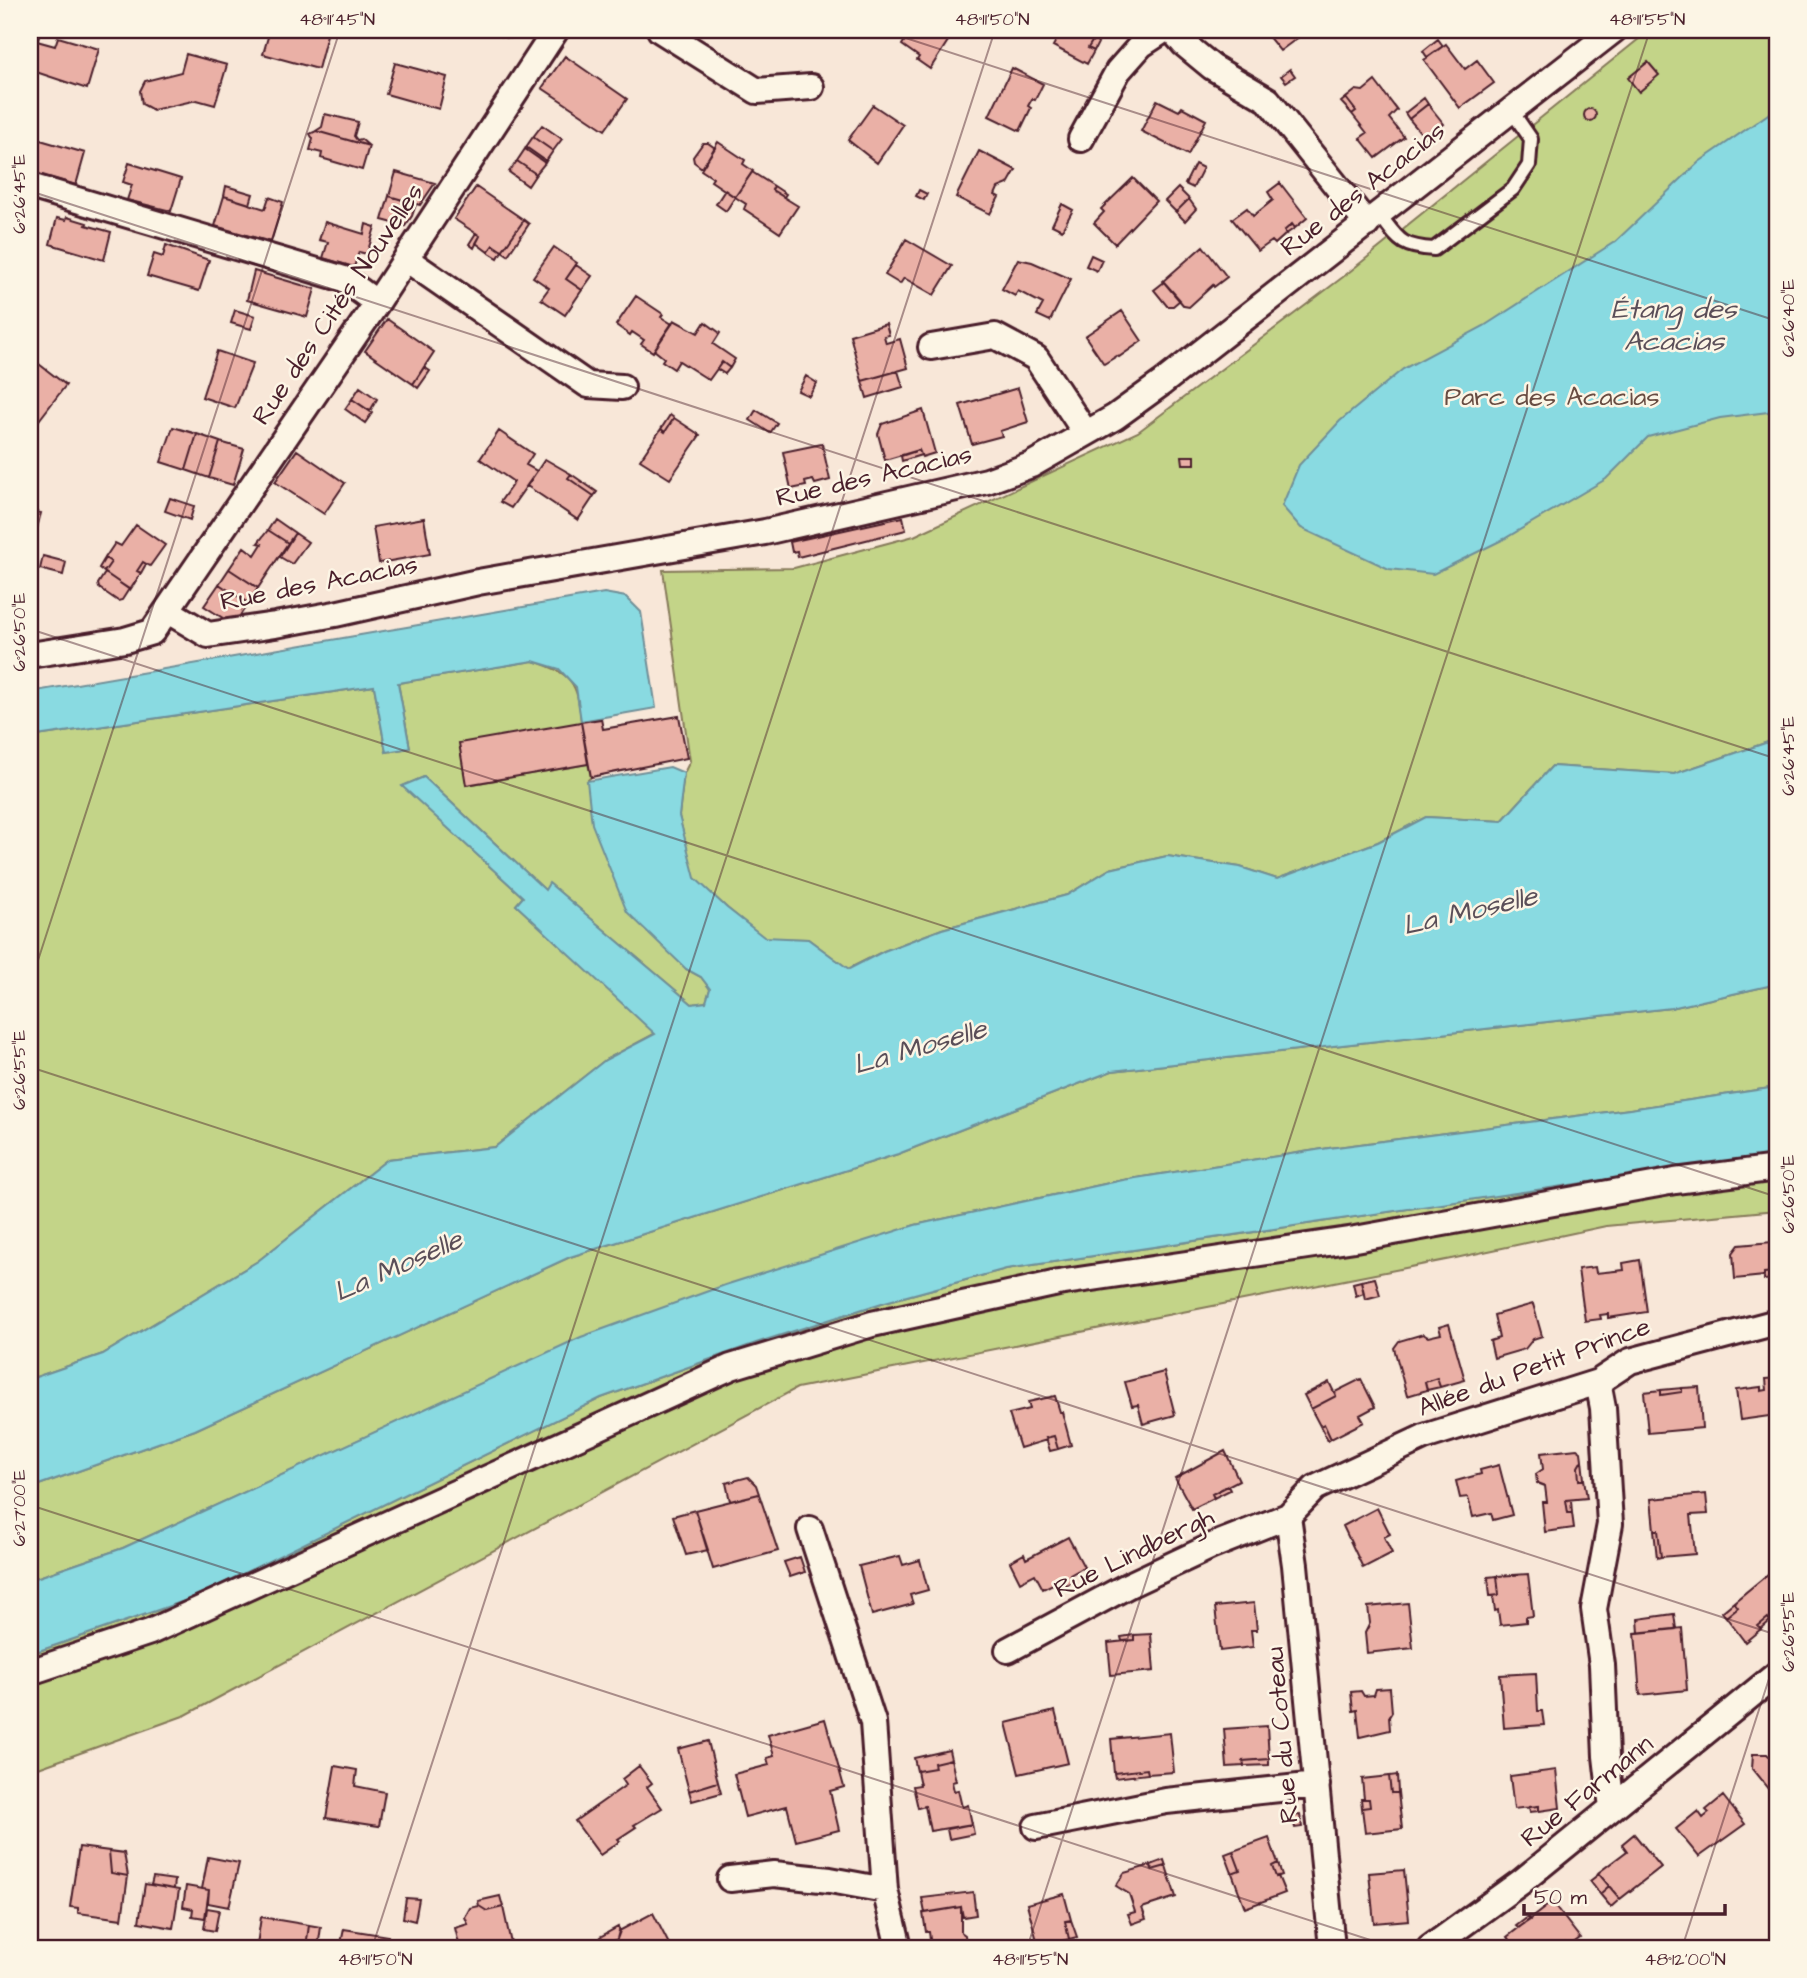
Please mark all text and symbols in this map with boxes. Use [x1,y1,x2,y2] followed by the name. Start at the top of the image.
[299,7,375,32] text: 48°11'45"N
[954,7,1030,32] text: 48°11'50"N
[1609,7,1685,32] text: 48°11'55"N
[1273,113,1453,265] street label: Rue des Acacias
[7,154,32,234] text: 6°26'45"E
[244,176,432,432] street label: Rue des Cités Nouvelles
[1776,279,1801,357] text: 6°26'40"E
[1611,290,1739,361] water label: Étang des Acacias
[1445,379,1659,415] park label: Parc des Acacias
[772,436,976,516] street label: Rue des Acacias
[217,546,421,620] street label: Rue des Acacias
[7,592,32,671] text: 6°26'50"E
[1776,716,1801,796] text: 6°26'45"E
[1399,876,1543,945] water label: La Moselle
[849,1009,993,1085] water label: La Moselle
[7,1030,32,1110] text: 6°26'55"E
[1776,1154,1801,1233] text: 6°26'50"E
[328,1220,470,1312] water label: La Moselle
[1413,1308,1655,1426] street label: Allée du Petit Prince
[7,1469,32,1547] text: 6°27'00"E
[1048,1499,1221,1609] street label: Rue Lindbergh
[1776,1592,1801,1672] text: 6°26'55"E
[1256,1645,1308,1825] street label: Rue du Coteau
[1513,1726,1661,1856] street label: Rue Farmann
[1524,1873,1725,1917] scale bar
[1534,1883,1588,1912] text: 50 m
[337,1947,413,1972] text: 48°11'50"N
[992,1947,1068,1972] text: 48°11'55"N
[1644,1947,1726,1972] text: 48°12'00"N

